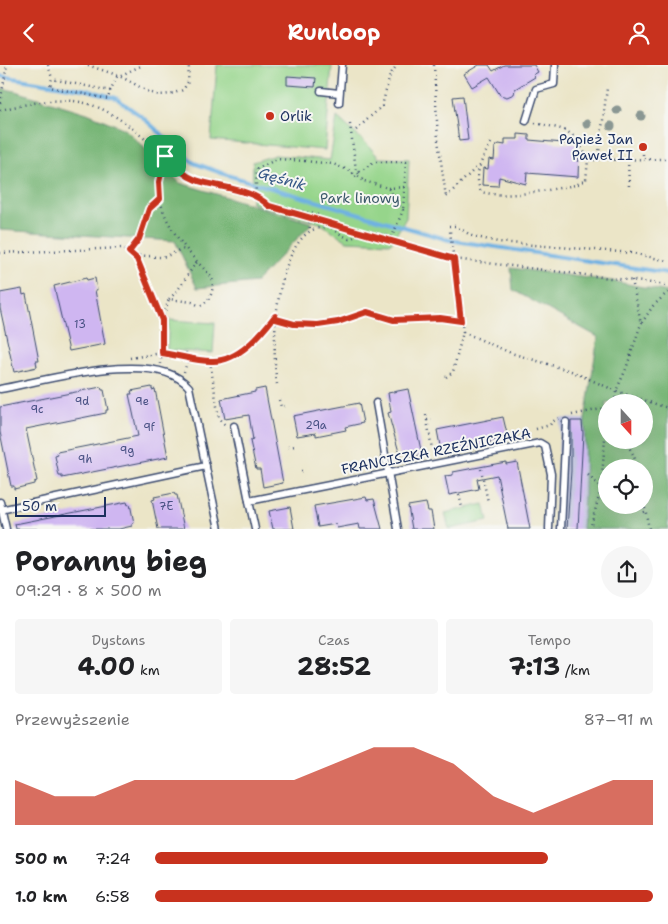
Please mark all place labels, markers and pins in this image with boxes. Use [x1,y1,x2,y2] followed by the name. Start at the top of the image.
[280,107,312,125] place label: Orlik
[264,110,276,122] marker: Orlik
[559,130,633,164] place label: Papież Jan Paweł II
[144,135,186,177] pin
[637,141,649,153] marker: Papież Jan Paweł II

